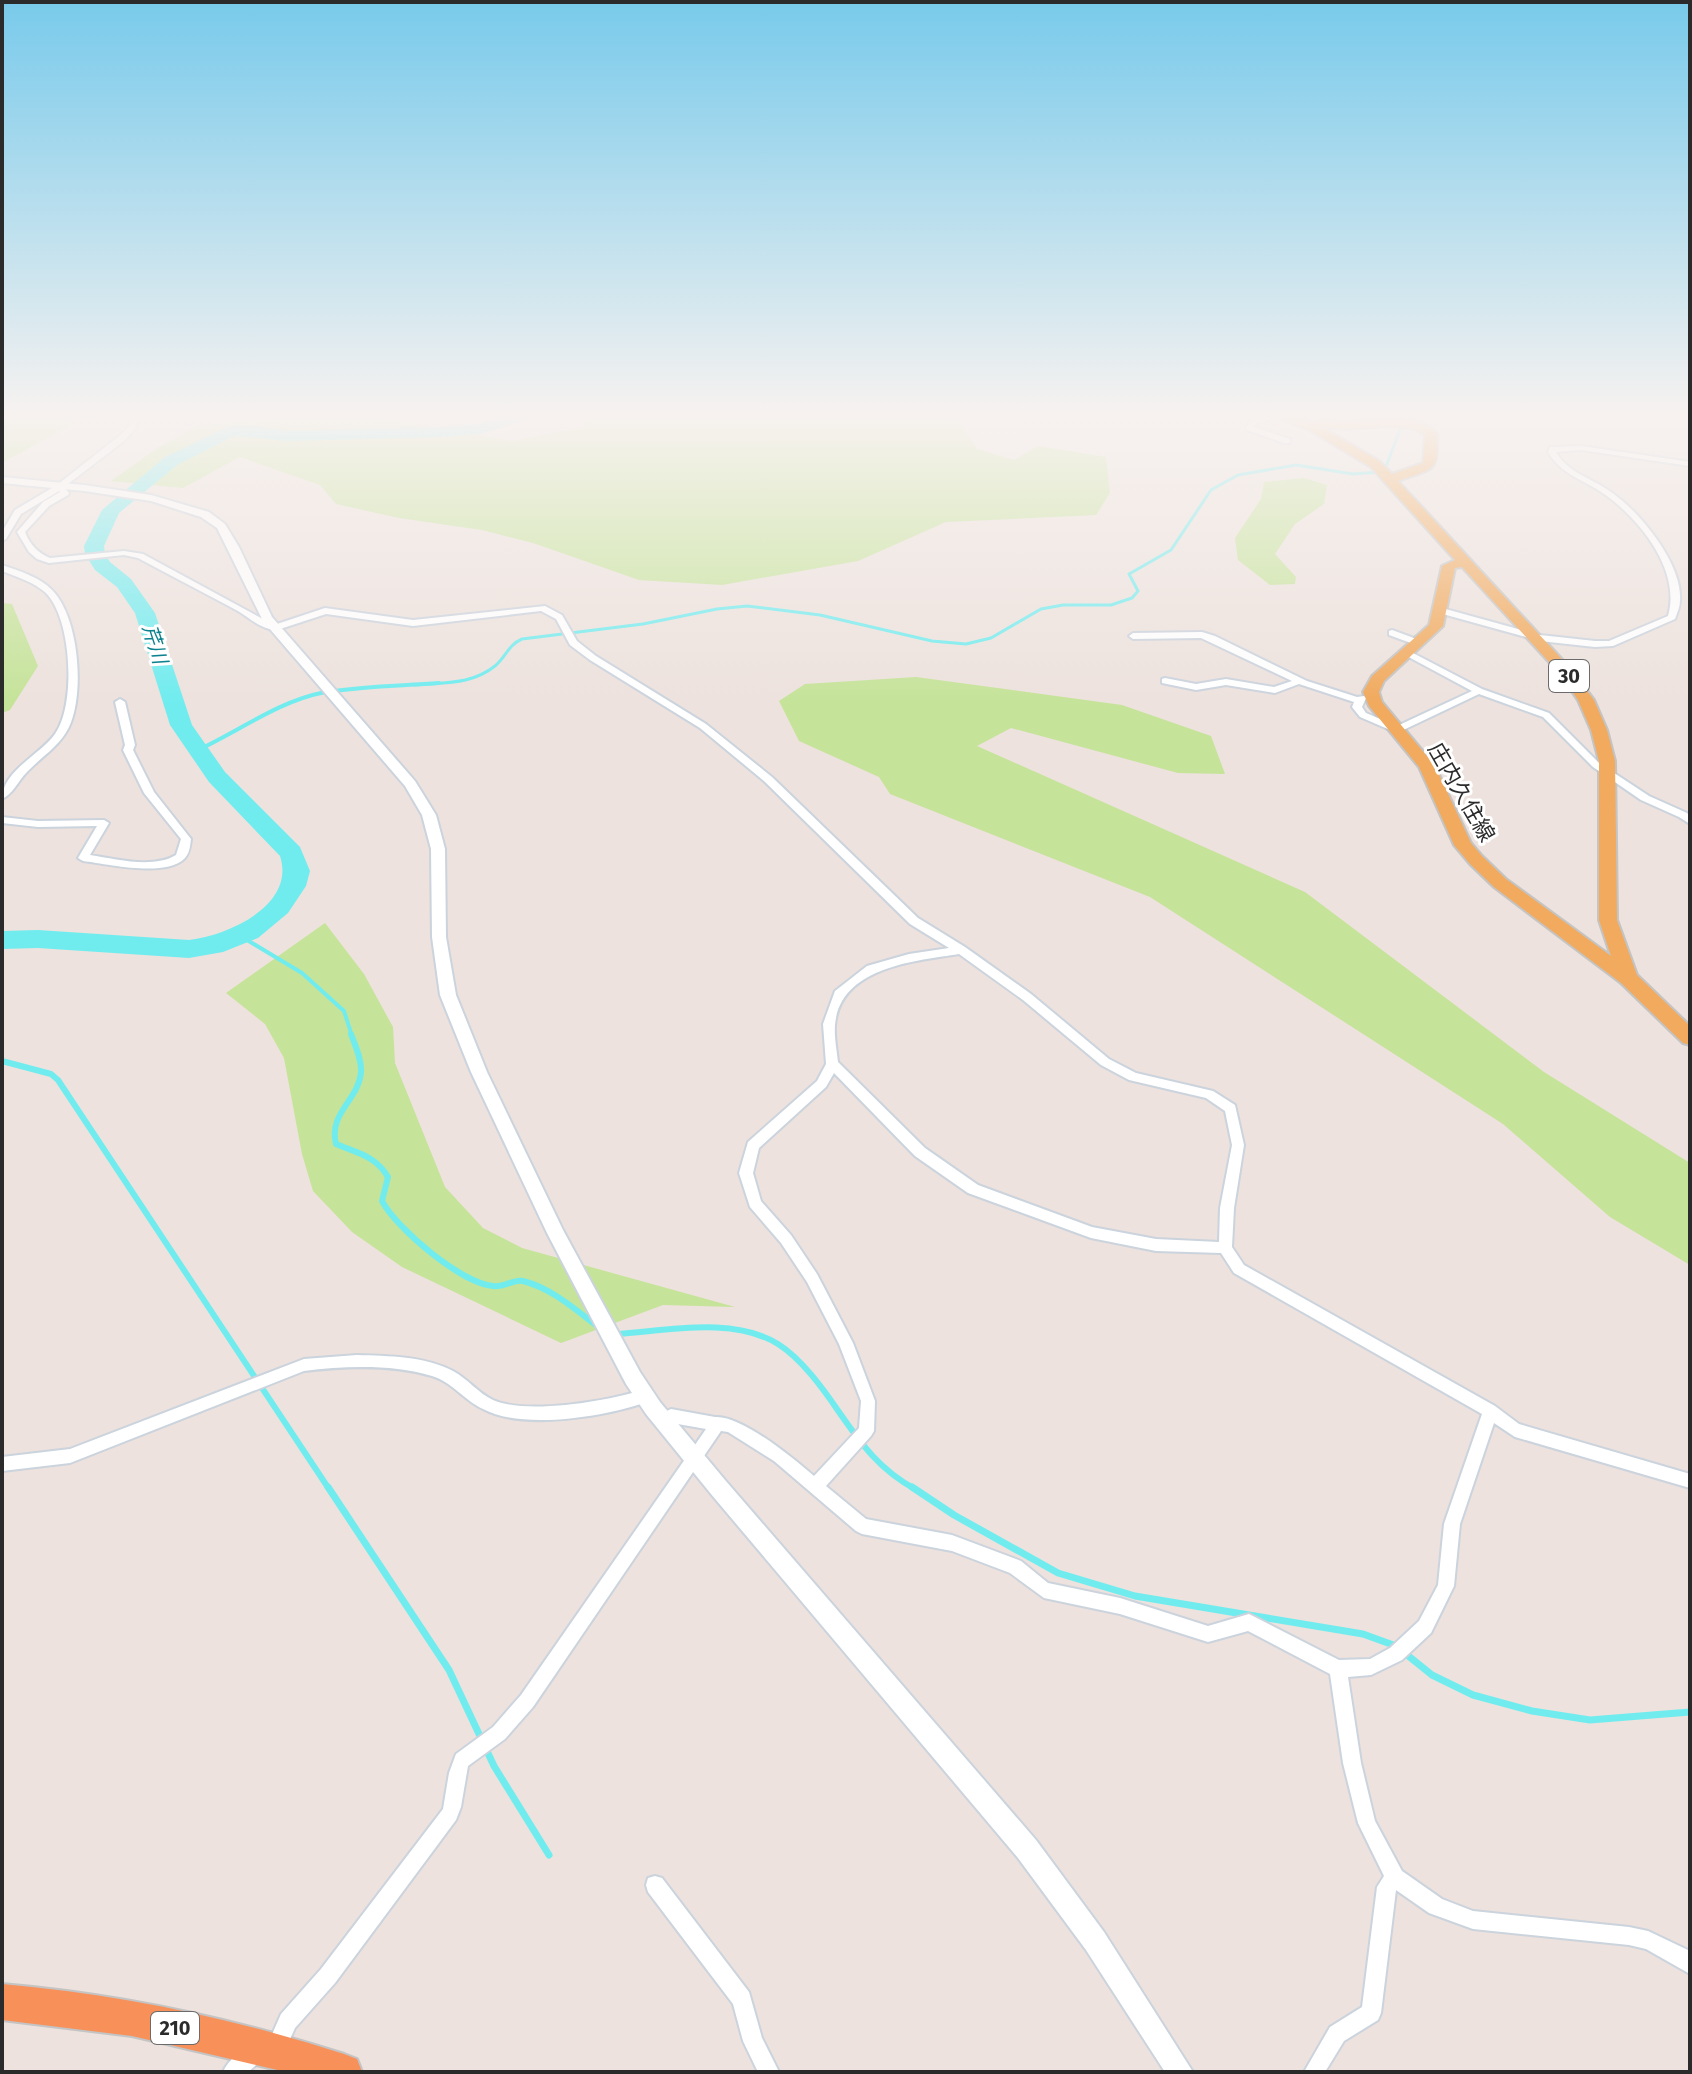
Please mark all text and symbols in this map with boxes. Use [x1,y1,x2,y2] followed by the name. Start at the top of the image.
[137,621,173,669] water label: 芹川
[1549,660,1589,692] road number: 30
[1422,738,1501,847] street label: 庄内久住線
[151,2012,199,2044] road number: 210

